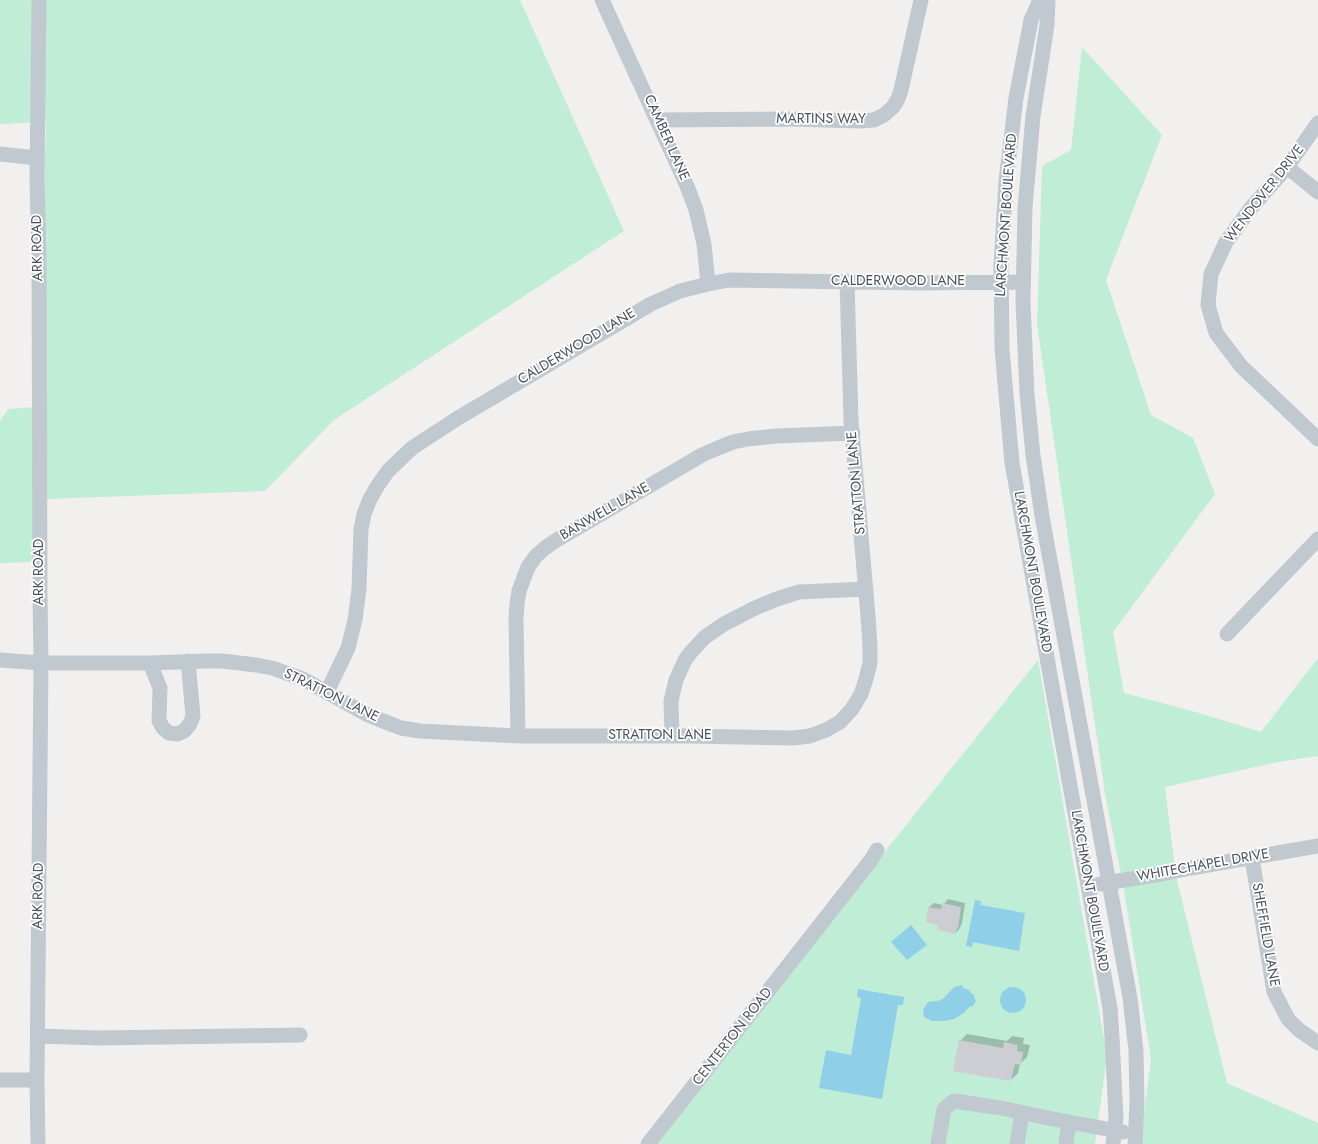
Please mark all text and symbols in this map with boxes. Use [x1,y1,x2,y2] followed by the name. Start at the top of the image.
[640,93,692,183] street label: CAMBER LANE
[776,112,866,128] street label: MARTINS WAY
[993,133,1021,297] street label: LARCHMONT BOULEVARD
[1222,142,1308,246] street label: WENDOVER DRIVE
[29,215,47,281] street label: ARK ROAD
[831,274,965,290] street label: CALDERWOOD LANE
[515,305,639,389] street label: CALDERWOOD LANE
[844,431,870,535] street label: STRATTON LANE
[557,480,653,544] street label: BANWELL LANE
[1010,490,1054,654] street label: LARCHMONT BOULEVARD
[32,539,48,605] street label: ARK ROAD
[281,666,381,726] street label: STRATTON LANE
[608,728,712,744] street label: STRATTON LANE
[1067,809,1111,973] street label: LARCHMONT BOULEVARD
[1136,846,1270,886] street label: WHITECHAPEL DRIVE
[30,863,48,929] street label: ARK ROAD
[1248,882,1282,988] street label: SHEFFIELD LANE
[690,985,776,1089] street label: CENTERTON ROAD

